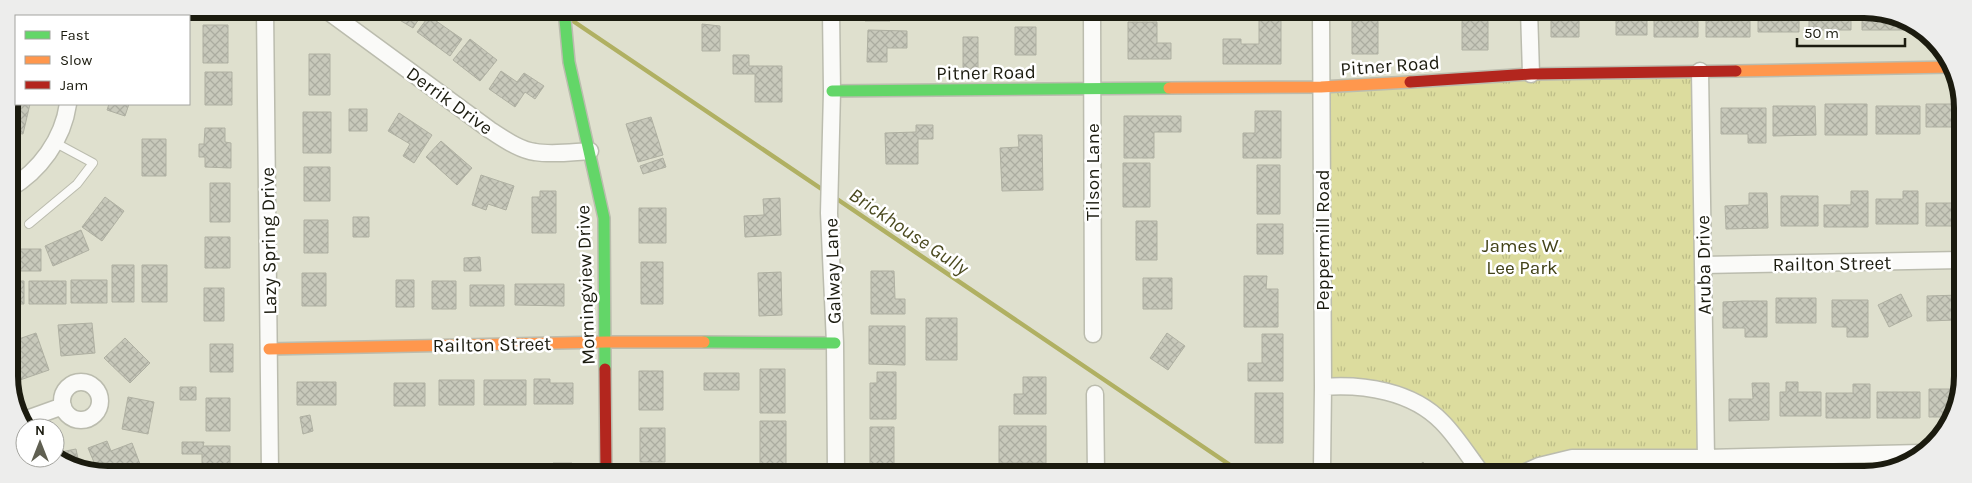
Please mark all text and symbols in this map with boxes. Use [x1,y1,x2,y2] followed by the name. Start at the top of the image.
[15,15,190,105] legend
[1797,15,1904,47] scale bar
[1804,24,1839,42] text: 50 m
[60,26,90,44] text: Fast
[60,51,92,69] text: Slow
[1340,52,1441,80] street label: Pitner Road
[936,61,1036,85] street label: Pitner Road
[402,62,497,139] street label: Derrik Drive
[60,76,88,94] text: Jam
[1082,123,1104,221] street label: Tilson Lane
[257,167,281,315] street label: Lazy Spring Drive
[1312,169,1334,311] street label: Peppermill Road
[845,183,974,280] water label: Brickhouse Gully
[572,204,600,365] street label: Morningview Drive
[1692,215,1716,315] street label: Aruba Drive
[820,218,846,324] street label: Galway Lane
[1482,235,1562,279] park label: James W. Lee Park
[1772,252,1892,276] street label: Railton Street
[432,333,552,357] street label: Railton Street
[15,418,65,468] north arrow
[35,422,45,439] text: N

